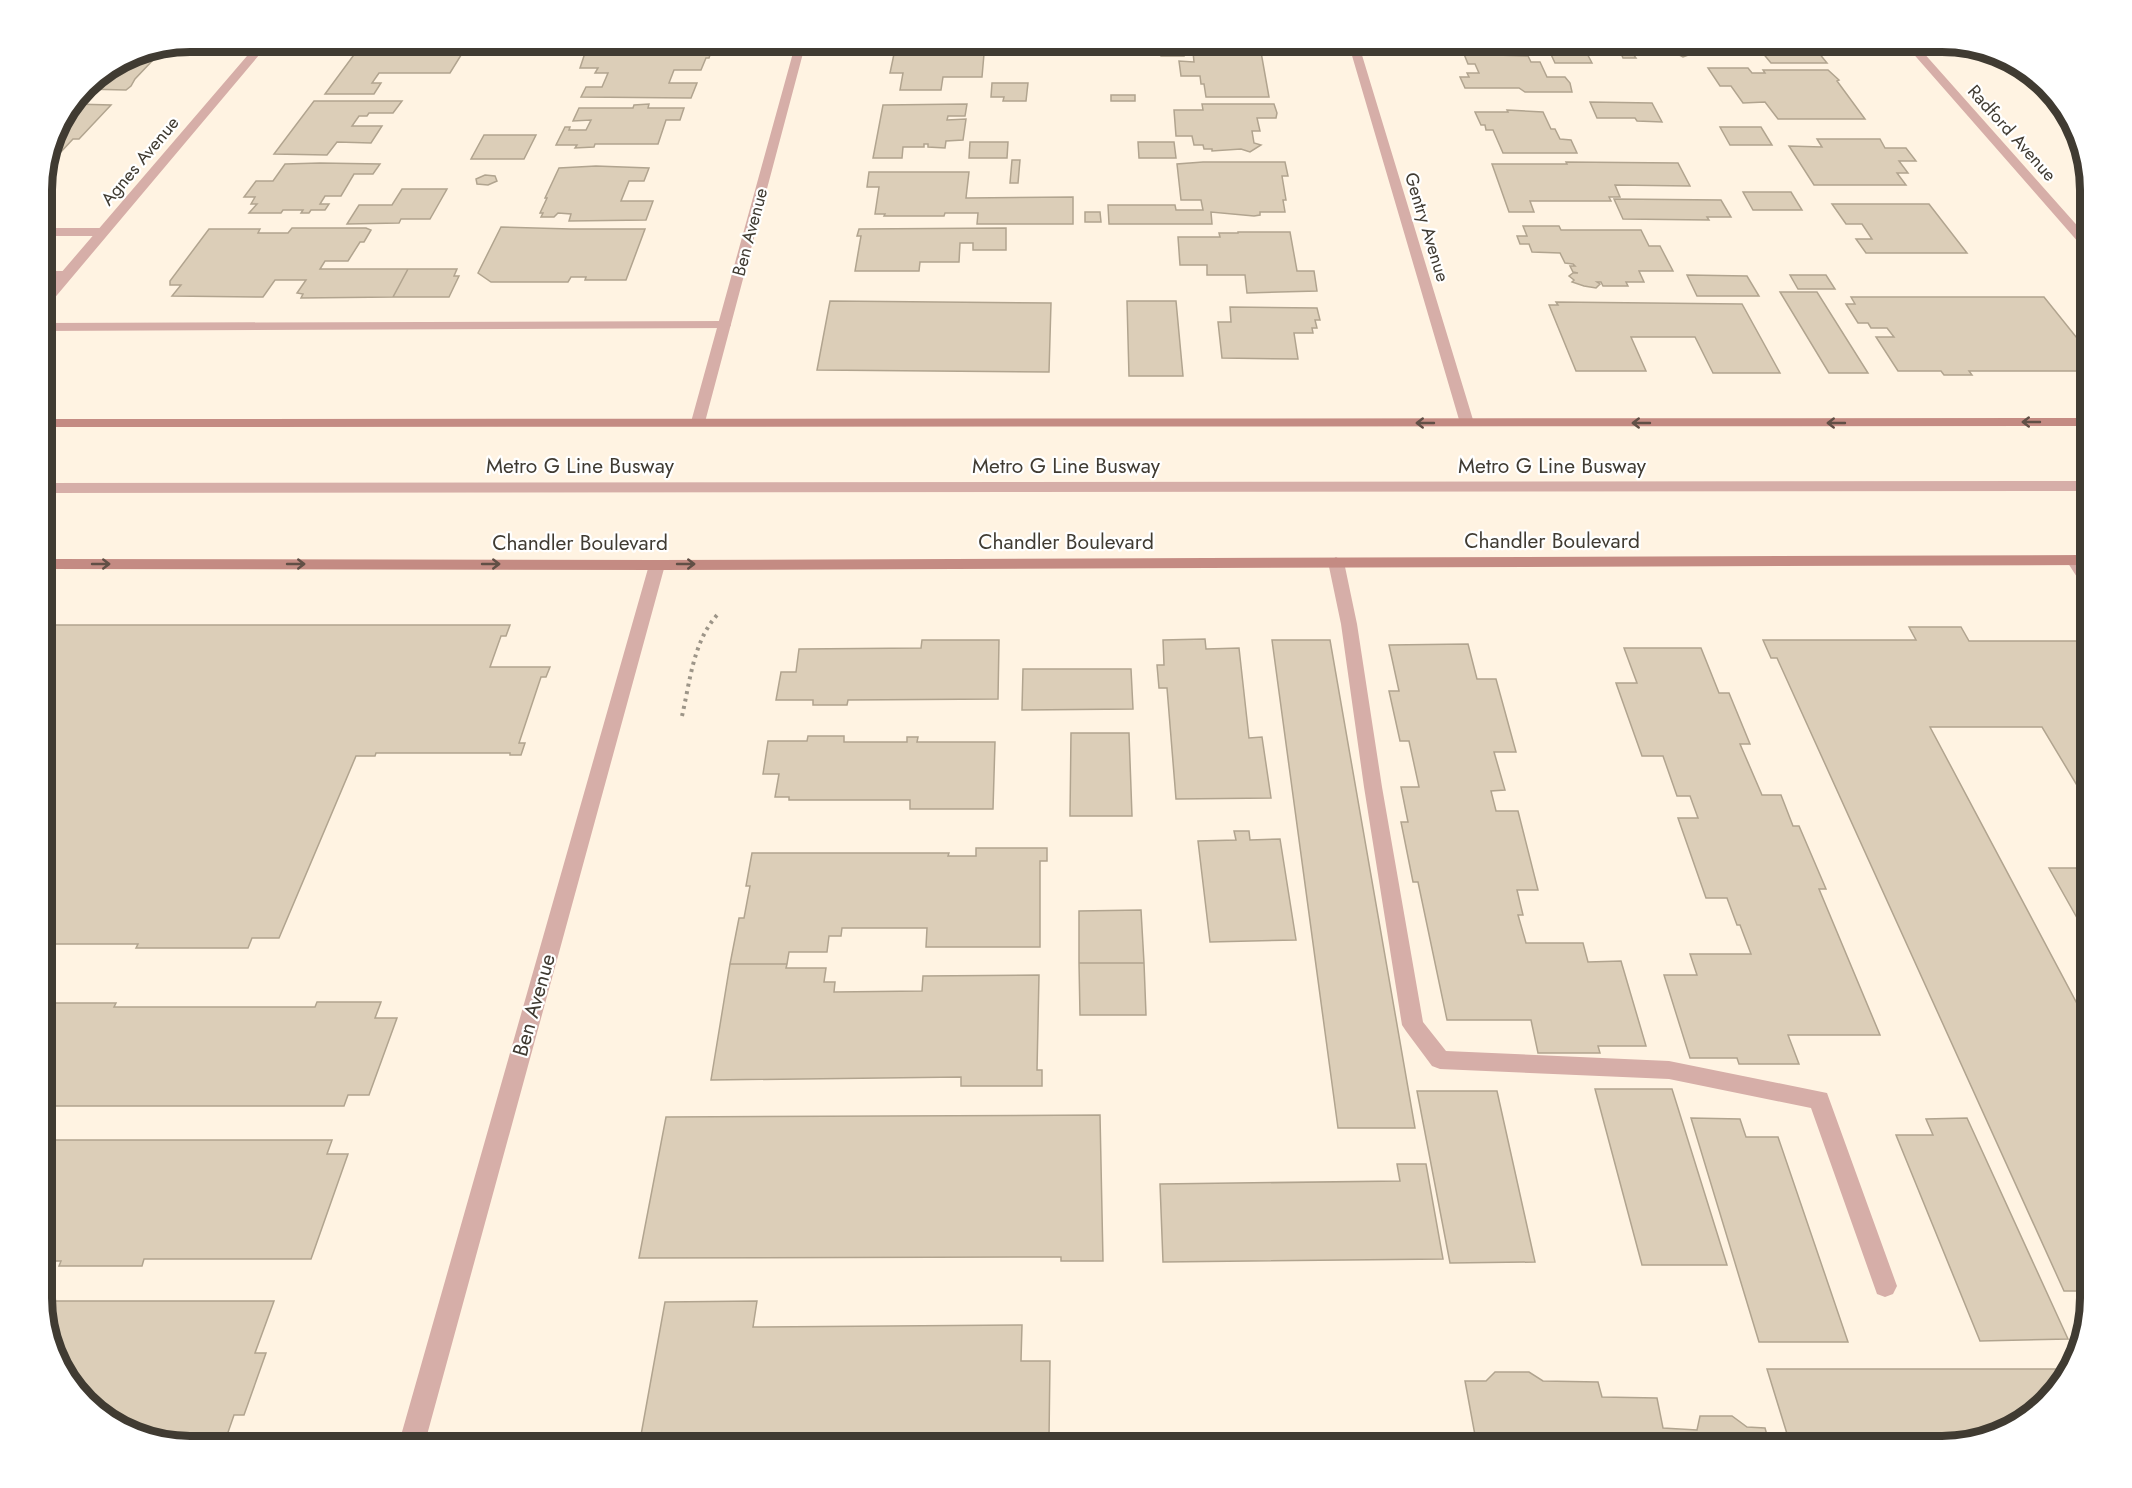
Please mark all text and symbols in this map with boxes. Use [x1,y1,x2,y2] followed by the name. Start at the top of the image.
[1962,79,2062,187] street label: Radford Avenue
[95,111,185,211] street label: Agnes Avenue
[1398,169,1456,285] street label: Gentry Avenue
[726,185,774,279] street label: Ben Avenue
[2022,416,2042,428] one-way arrow
[1416,417,1436,429] one-way arrow
[1632,417,1652,429] one-way arrow
[1827,417,1847,429] one-way arrow
[486,451,675,481] street label: Metro G Line Busway
[972,451,1161,481] street label: Metro G Line Busway
[1458,451,1647,481] street label: Metro G Line Busway
[1464,526,1640,556] street label: Chandler Boulevard
[978,527,1154,557] street label: Chandler Boulevard
[492,528,668,558] street label: Chandler Boulevard
[90,558,110,570] one-way arrow
[285,558,305,570] one-way arrow
[480,558,500,570] one-way arrow
[675,559,695,570] one-way arrow
[505,950,563,1060] street label: Ben Avenue

